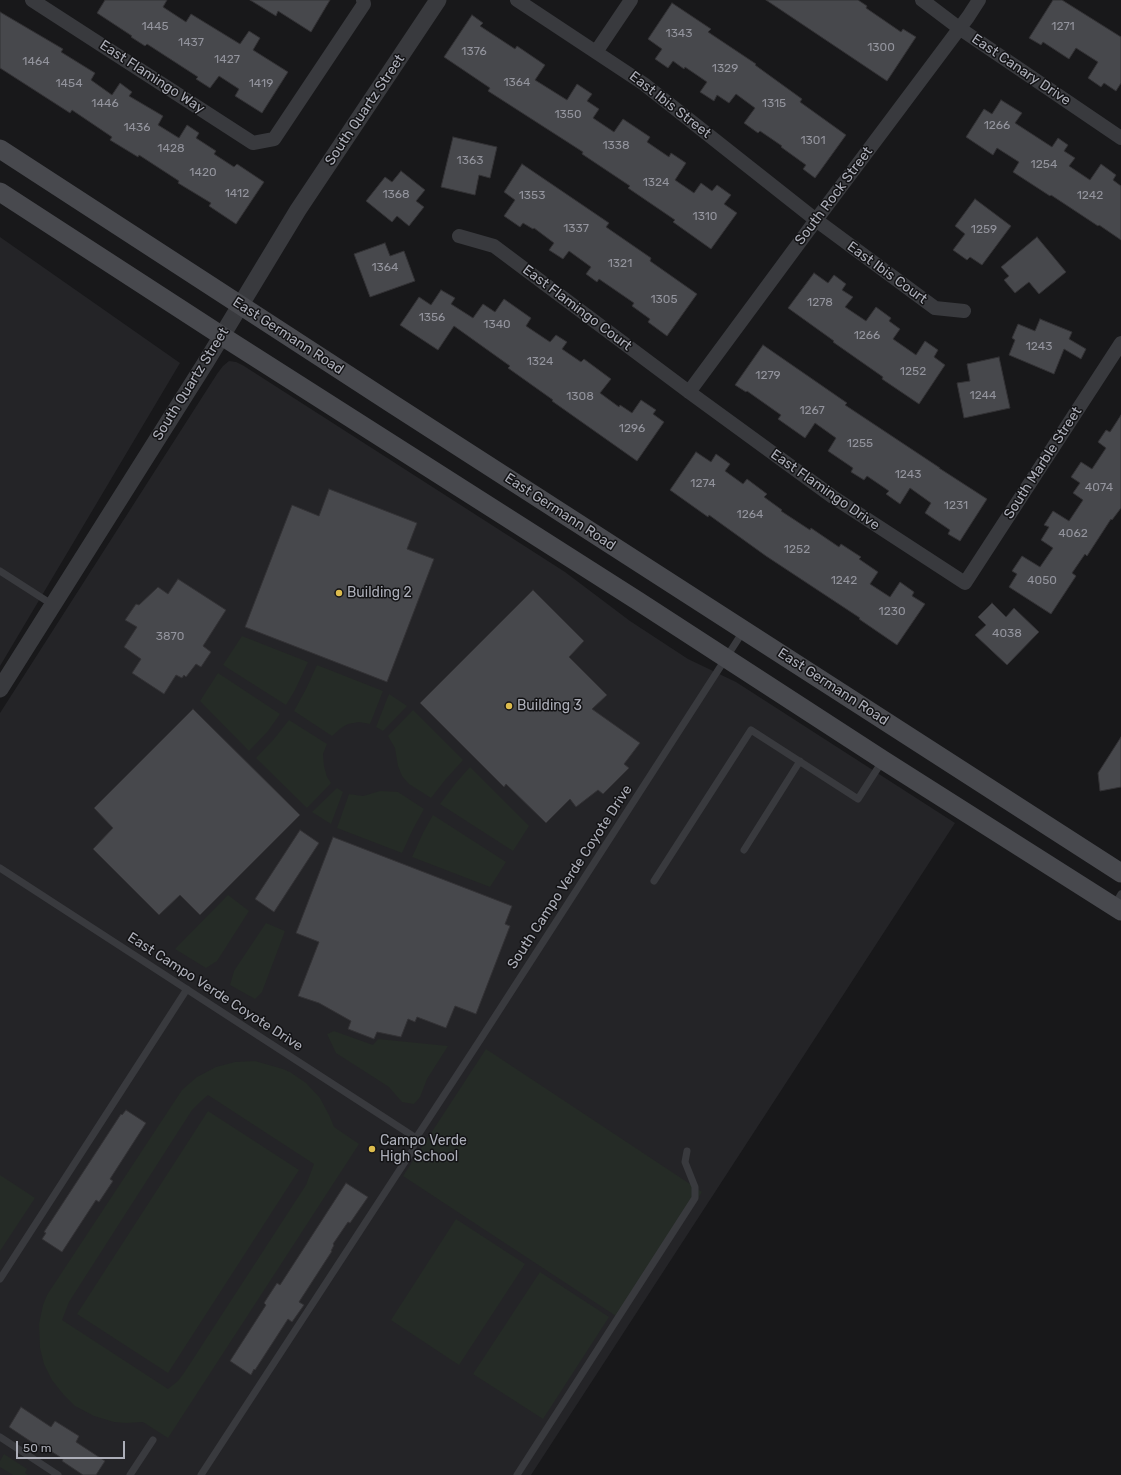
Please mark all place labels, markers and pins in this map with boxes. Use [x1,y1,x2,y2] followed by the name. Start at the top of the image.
[347,585,412,601] place label: Building 2
[334,588,344,598] marker: Building 2
[517,698,582,714] place label: Building 3
[504,701,514,711] marker: Building 3
[380,1133,467,1166] place label: Campo Verde High School
[367,1144,377,1154] marker: Campo Verde High School

